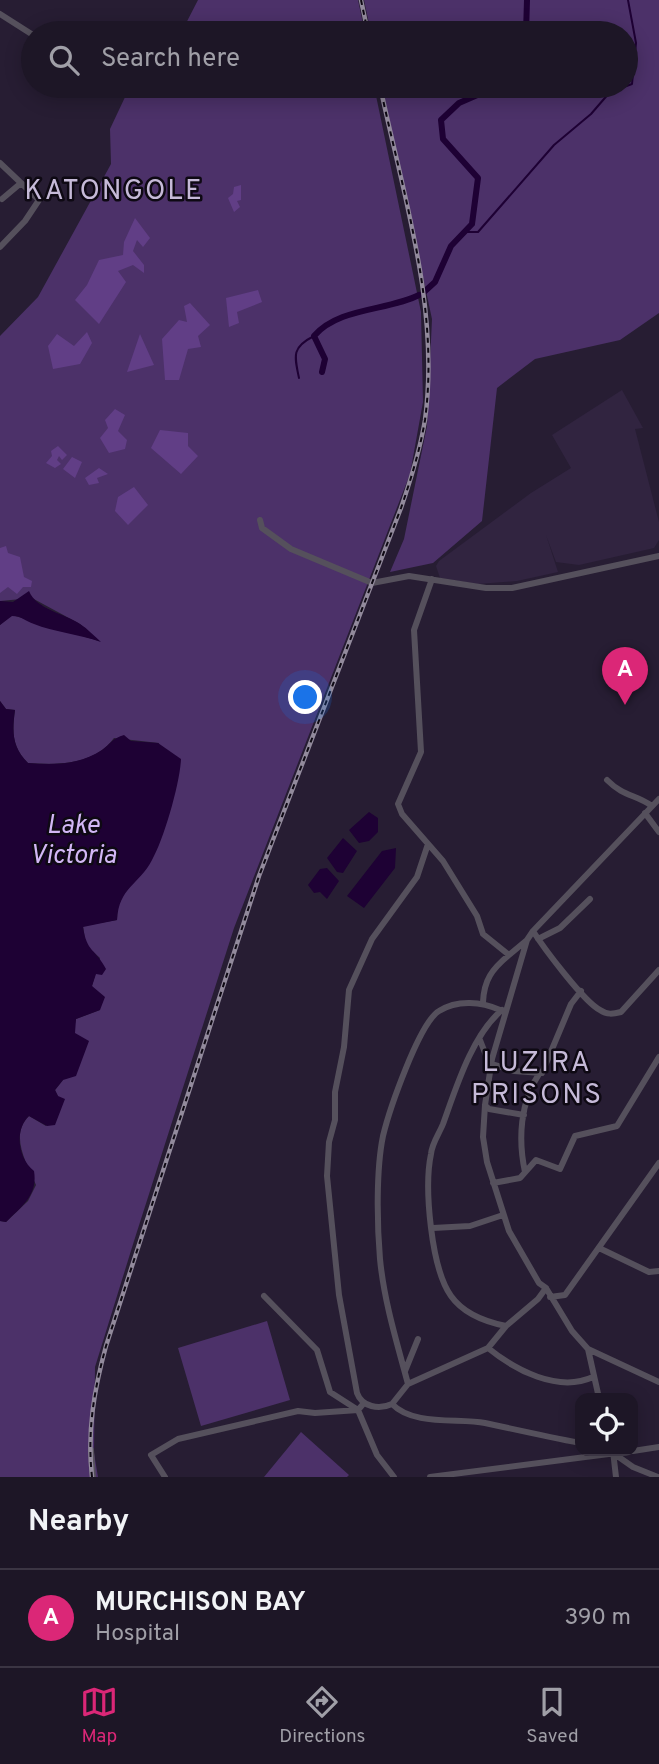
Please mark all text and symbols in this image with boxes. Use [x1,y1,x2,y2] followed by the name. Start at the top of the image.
[21,21,638,98] search box
[45,41,83,79] icon: search
[101,43,240,76] text: Search here
[24,174,204,210] district label: KATONGOLE
[602,647,648,705] pin: A
[288,680,322,714] your location
[30,810,117,873] water label: Lake Victoria
[471,1046,603,1114] district label: LUZIRA PRISONS
[575,1393,638,1456] map controls
[575,1393,638,1456] button: locate
[28,1504,129,1541] text: Nearby
[95,1587,306,1620] text: MURCHISON BAY
[43,1604,59,1633] text: A
[564,1604,631,1633] text: 390 m
[95,1620,180,1649] text: Hospital
[80,1683,118,1749] tab: Map
[279,1683,366,1749] tab: Directions
[526,1683,579,1749] tab: Saved

